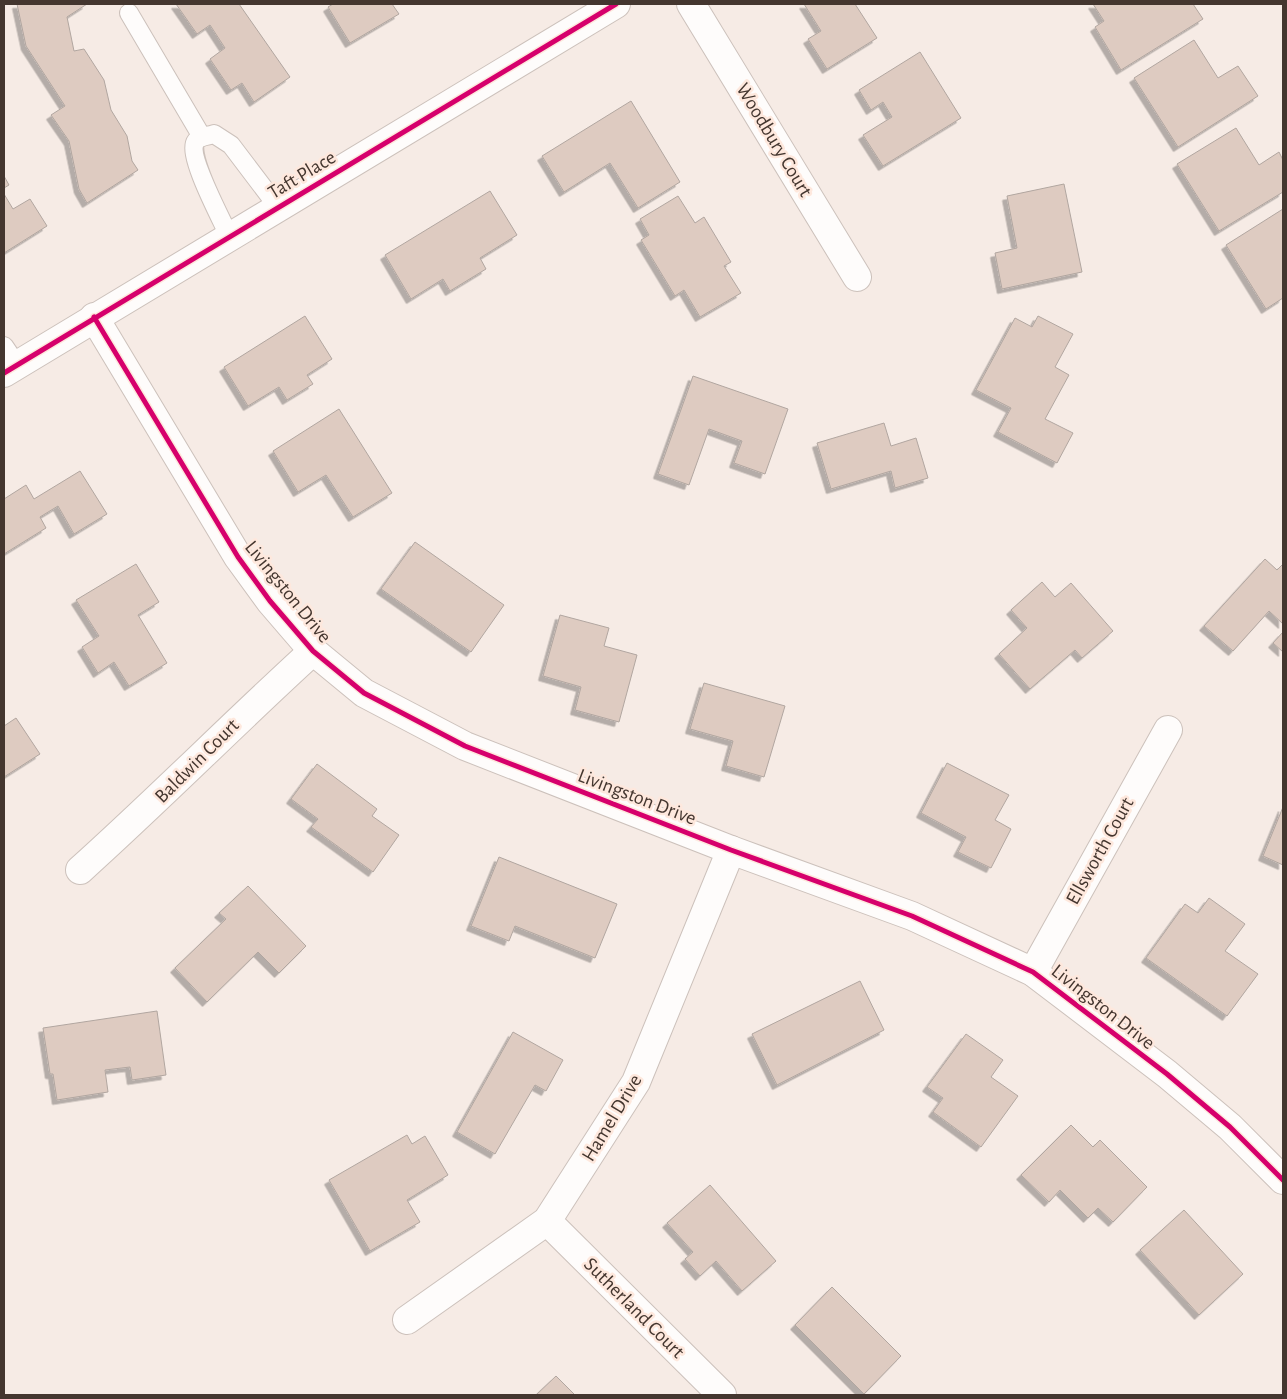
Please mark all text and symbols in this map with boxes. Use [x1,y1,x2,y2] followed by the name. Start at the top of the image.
[732,80,816,201] street label: Woodbury Court
[265,147,339,203] street label: Taft Place
[241,537,335,647] street label: Livingston Drive
[151,715,243,807] street label: Baldwin Court
[575,765,699,829] street label: Livingston Drive
[1062,794,1138,908] street label: Ellsworth Court
[1048,961,1158,1053] street label: Livingston Drive
[578,1071,646,1165] street label: Hamel Drive
[580,1254,688,1362] street label: Sutherland Court

